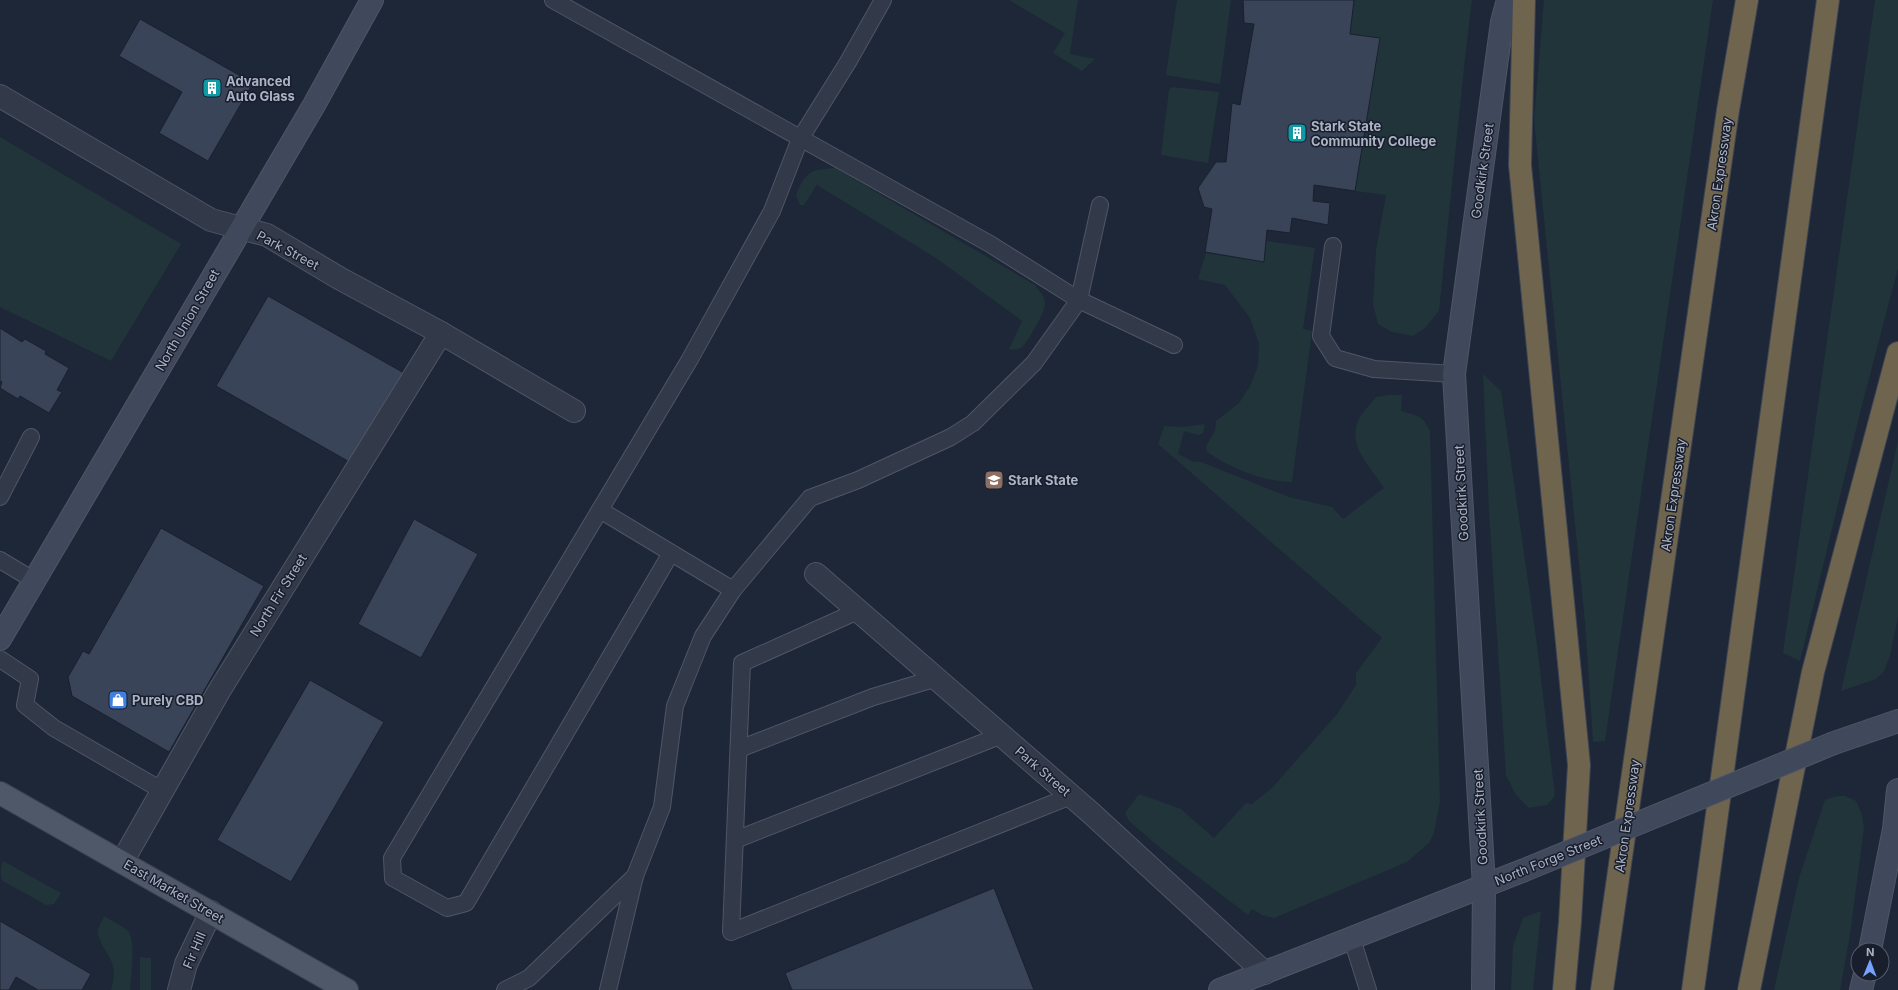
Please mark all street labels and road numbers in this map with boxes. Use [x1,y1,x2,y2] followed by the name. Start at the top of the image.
[1703,117,1735,231] street label: Akron Expressway
[1467,122,1497,220] street label: Goodkirk Street
[254,227,322,273] street label: Park Street
[151,266,223,374] street label: North Union Street
[1657,438,1689,552] street label: Akron Expressway
[1450,445,1472,541] street label: Goodkirk Street
[246,551,310,639] street label: North Fir Street
[1012,743,1074,799] street label: Park Street
[1611,759,1643,873] street label: Akron Expressway
[1469,769,1491,865] street label: Goodkirk Street
[1492,831,1604,889] street label: North Forge Street
[121,856,227,926] street label: East Market Street
[179,929,209,971] street label: Fir Hill

